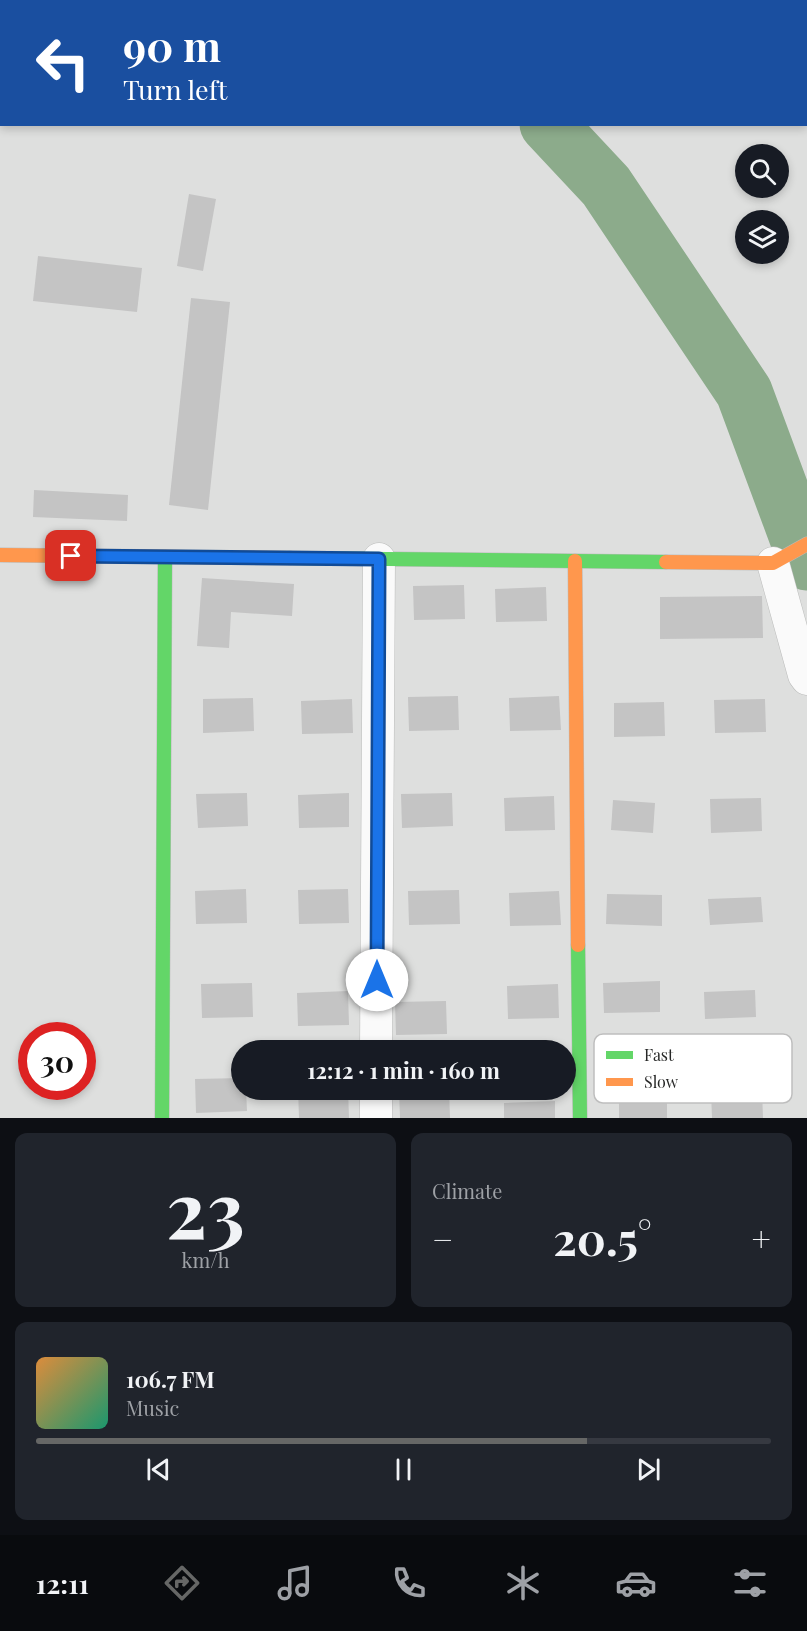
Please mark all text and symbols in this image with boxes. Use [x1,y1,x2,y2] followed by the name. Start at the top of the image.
[123,17,221,73] text: 90 m
[24,24,102,102] icon: left
[123,71,227,107] text: Turn left
[735,144,789,264] map controls
[735,144,789,198] button: search
[735,210,789,264] button: layers
[45,530,96,581] pin
[54,539,87,572] icon: arrive
[345,948,409,1012] position arrow
[18,1022,96,1100] speed limit sign: 30
[594,1034,792,1103] legend
[644,1044,674,1065] text: Fast
[307,1055,500,1085] text: 12:12 · 1 min · 160 m
[644,1071,679,1092] text: Slow
[166,1155,245,1259] text: 23
[432,1177,502,1204] text: Climate
[553,1207,652,1267] text: 20.5°
[432,1216,453,1260] text: −
[752,1216,771,1260] text: +
[182,1246,229,1273] text: km/h
[126,1364,215,1394] text: 106.7 FM
[126,1394,179,1421] text: Music
[142,1453,175,1486] icon: previous
[387,1453,420,1486] icon: pause
[632,1453,665,1486] icon: next
[161,1562,203,1604] icon: directions
[274,1562,316,1604] icon: music
[388,1562,430,1604] icon: phone
[502,1562,544,1604] icon: climate
[615,1562,657,1604] icon: car
[729,1562,771,1604] icon: filters
[36,1565,89,1601] text: 12:11

